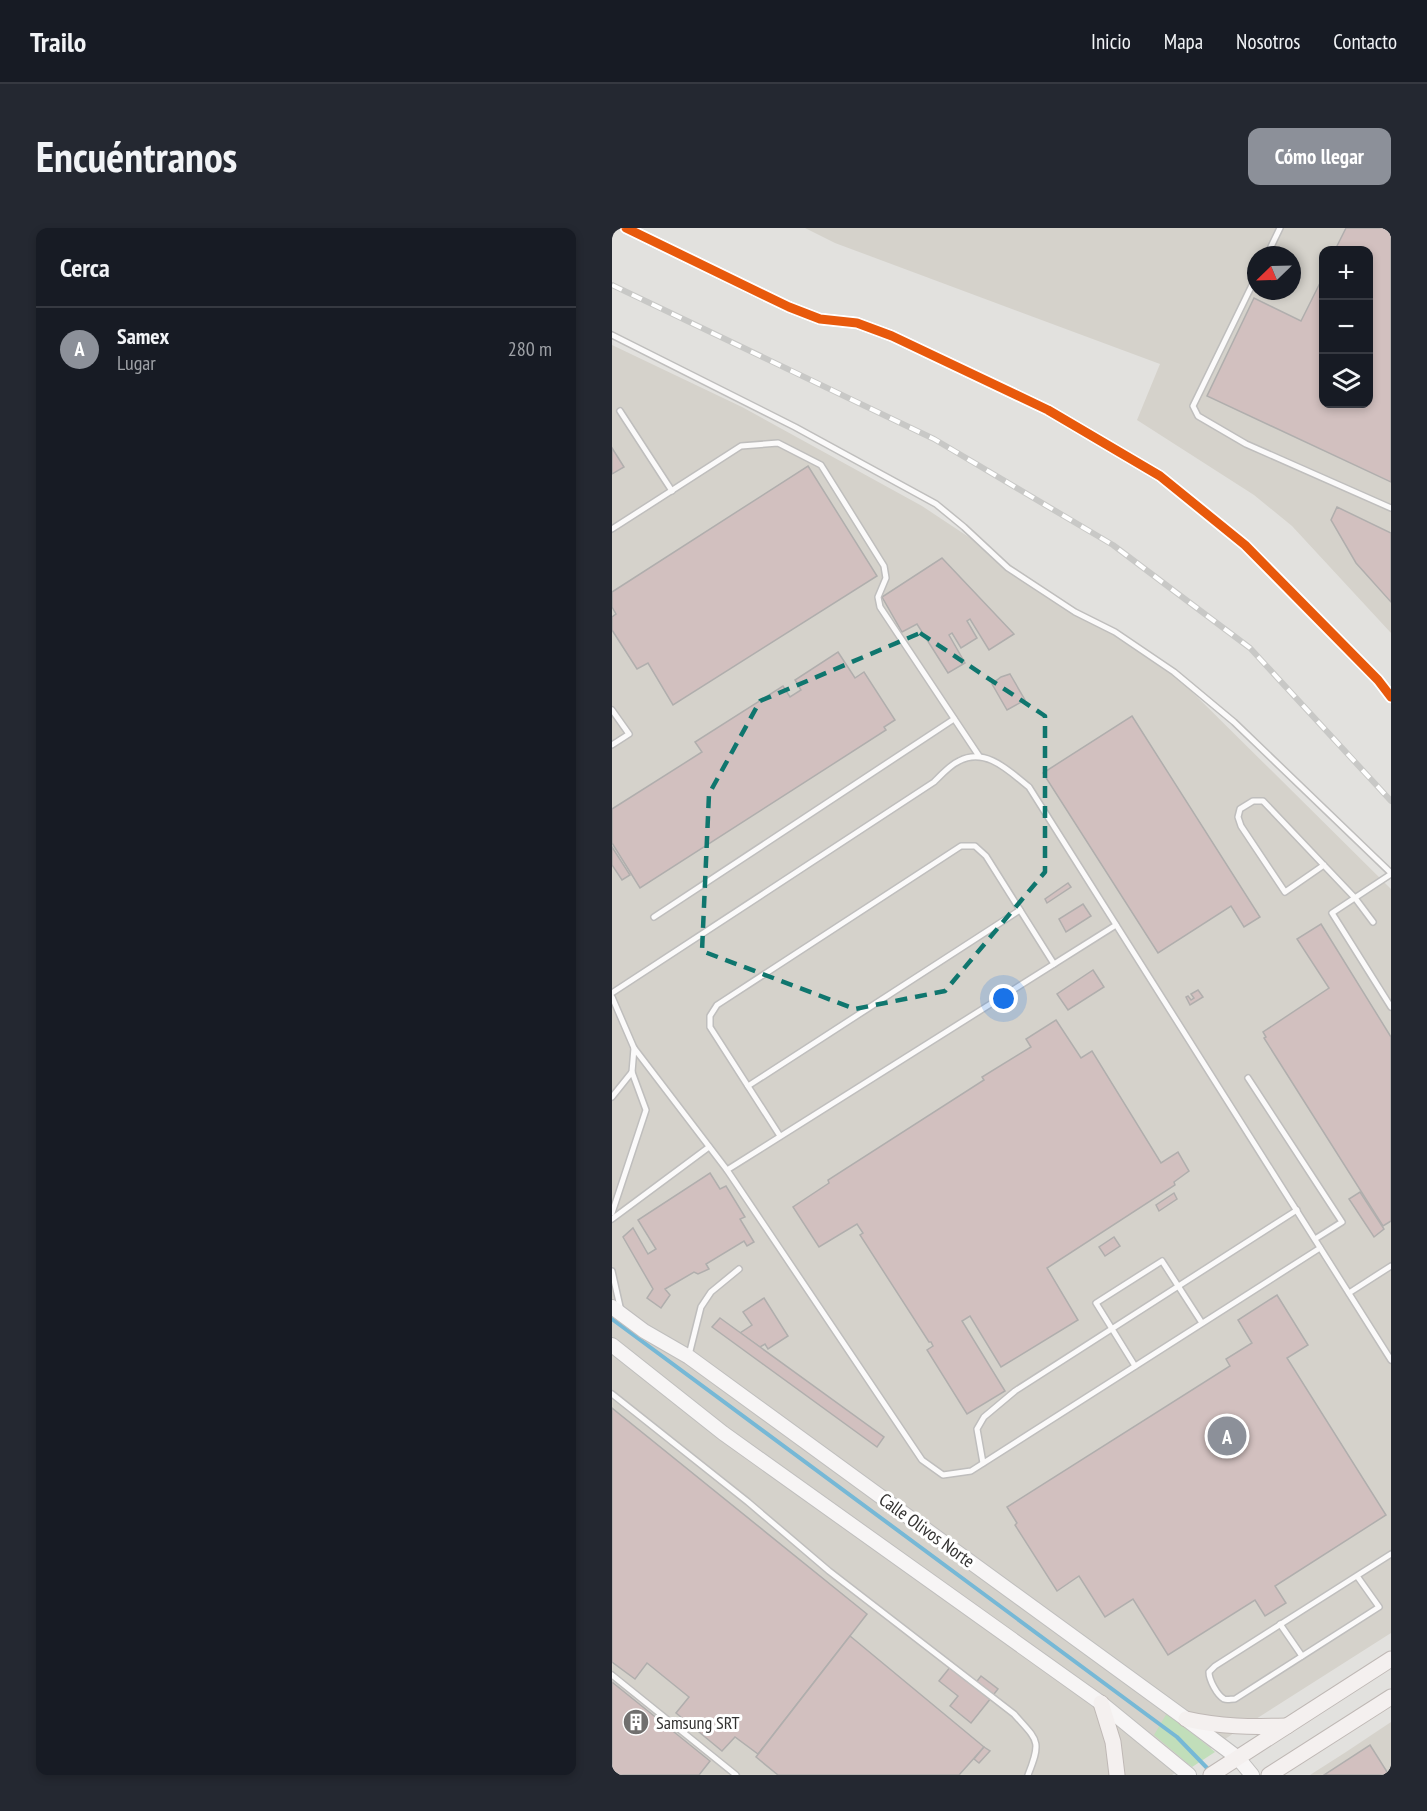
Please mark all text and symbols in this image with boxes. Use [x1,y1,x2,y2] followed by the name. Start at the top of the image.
[30,23,86,60] text: Trailo
[1091,28,1131,55] text: Inicio
[1164,28,1203,55] text: Mapa
[1236,28,1300,55] text: Nosotros
[1333,28,1397,55] text: Contacto
[1248,128,1391,185] button: Cómo llegar
[36,129,237,184] text: Encuéntranos
[1247,246,1301,300] north arrow
[1319,246,1373,408] map controls
[1319,246,1373,300] button: +
[60,251,110,284] text: Cerca
[1319,300,1373,354] button: −
[117,322,169,350] text: Samex
[74,336,85,362] text: A
[508,336,552,362] text: 280 m
[117,350,156,376] text: Lugar
[1319,354,1373,408] button: layers
[989,984,1018,1013] your location
[1208,1414,1246,1458] pin: A
[875,1488,979,1572] street label: Calle Olivos Norte
[621,1707,651,1737] building icon: Samsung SRT
[656,1711,740,1734] place label: Samsung SRT

